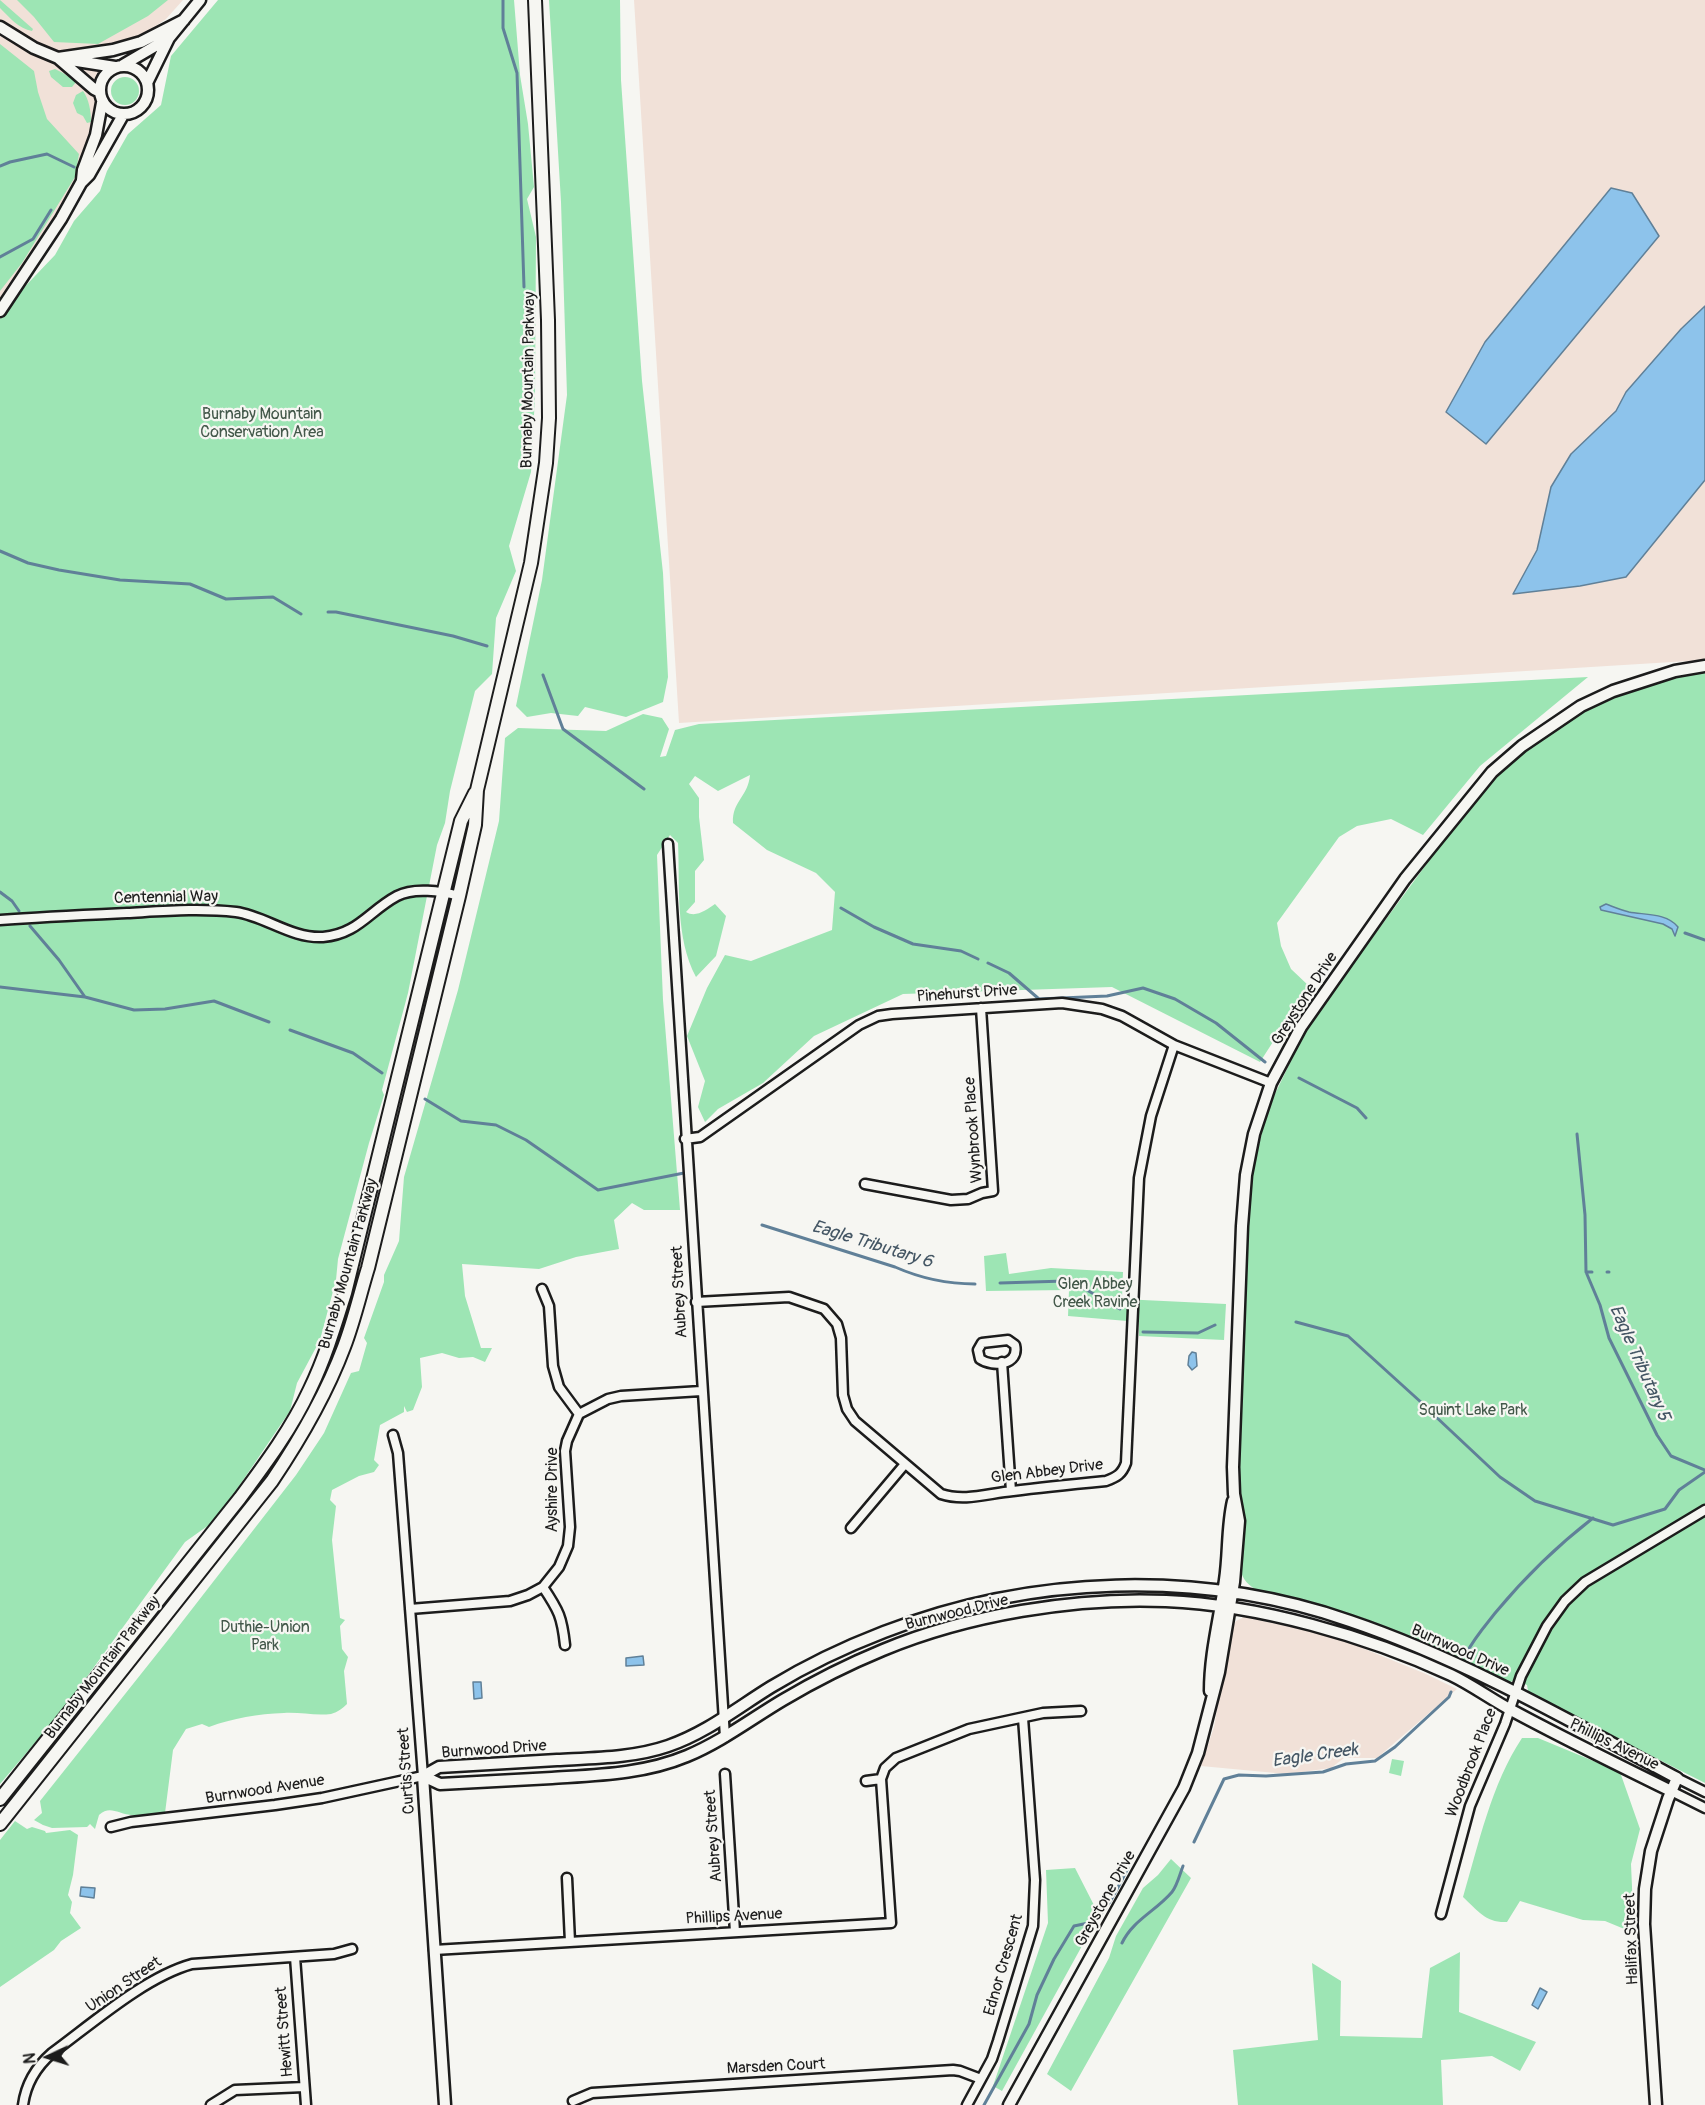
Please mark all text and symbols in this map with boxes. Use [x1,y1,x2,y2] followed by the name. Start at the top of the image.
[518,291,540,469] street label: Burnaby Mountain Parkway
[200,405,324,443] park label: Burnaby Mountain Conservation Area
[114,887,218,909] street label: Centennial Way
[1268,949,1342,1049] street label: Greystone Drive
[916,981,1018,1007] street label: Pinehurst Drive
[961,1076,987,1184] street label: Wynbrook Place
[315,1176,383,1352] street label: Burnaby Mountain Parkway
[809,1216,935,1274] water label: Eagle Tributary 6
[668,1245,692,1339] street label: Aubrey Street
[1053,1275,1137,1313] park label: Glen Abbey Creek Ravine
[1604,1302,1674,1424] water label: Eagle Tributary 5
[1419,1401,1527,1421] park label: Squint Lake Park
[543,1447,563,1533] street label: Ayshire Drive
[990,1456,1104,1488] street label: Glen Abbey Drive
[904,1591,1010,1635] street label: Burnwood Drive
[41,1592,165,1744] street label: Burnaby Mountain Parkway
[220,1618,310,1656] park label: Duthie-Union Park
[1408,1621,1512,1681] street label: Burnwood Drive
[1442,1706,1502,1820] street label: Woodbrook Place
[1566,1715,1662,1775] street label: Phillips Avenue
[394,1727,420,1815] street label: Curtis Street
[441,1737,547,1763] street label: Burnwood Drive
[1271,1739,1359,1773] water label: Eagle Creek
[204,1771,326,1809] street label: Burnwood Avenue
[701,1789,727,1883] street label: Aubrey Street
[1072,1847,1140,1951] street label: Greystone Drive
[1621,1893,1643,1985] street label: Halifax Street
[685,1905,783,1929] street label: Phillips Avenue
[980,1912,1028,2018] street label: Ednor Crescent
[83,1953,165,2017] street label: Union Street
[272,1986,298,2078] street label: Hewitt Street
[18,2027,78,2087] north arrow
[20,2052,40,2064] text: N
[726,2055,826,2079] street label: Marsden Court

